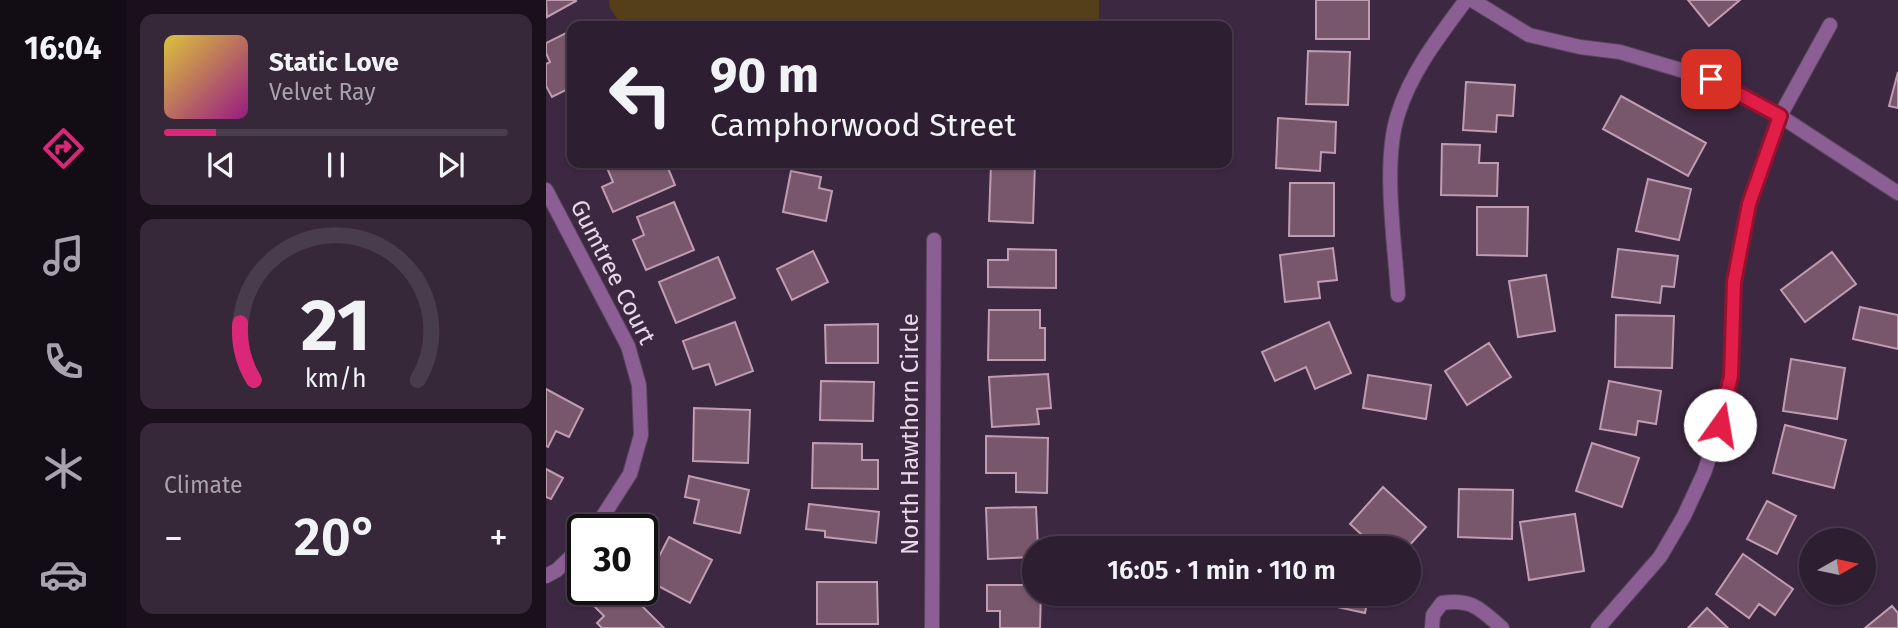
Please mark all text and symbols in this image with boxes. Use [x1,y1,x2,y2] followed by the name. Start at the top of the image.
[24,29,102,67] text: 16:04
[710,46,819,105] text: 90 m
[269,47,399,78] text: Static Love
[595,49,686,140] icon: left
[1681,49,1741,109] pin
[1692,60,1730,98] icon: arrive
[269,78,376,106] text: Velvet Ray
[710,106,1016,144] text: Camphorwood Street
[39,124,88,173] icon: directions
[202,146,240,184] icon: previous
[317,146,355,184] icon: pause
[432,146,470,184] icon: next
[565,195,662,349] street label: Gumtree Court
[39,231,88,280] icon: music
[301,282,371,369] text: 21
[896,313,924,555] street label: North Hawthorn Circle
[39,337,88,386] icon: phone
[305,364,367,394] text: km/h
[1683,388,1757,462] position arrow
[39,444,88,493] icon: climate
[164,471,243,499] text: Climate
[294,506,378,569] text: 20°
[567,514,658,605] speed limit sign: 30
[164,515,183,561] text: −
[489,515,508,561] text: +
[1799,528,1876,606] north arrow
[1799,528,1876,605] map controls
[39,550,88,599] icon: car
[1107,555,1336,586] text: 16:05 · 1 min · 110 m

